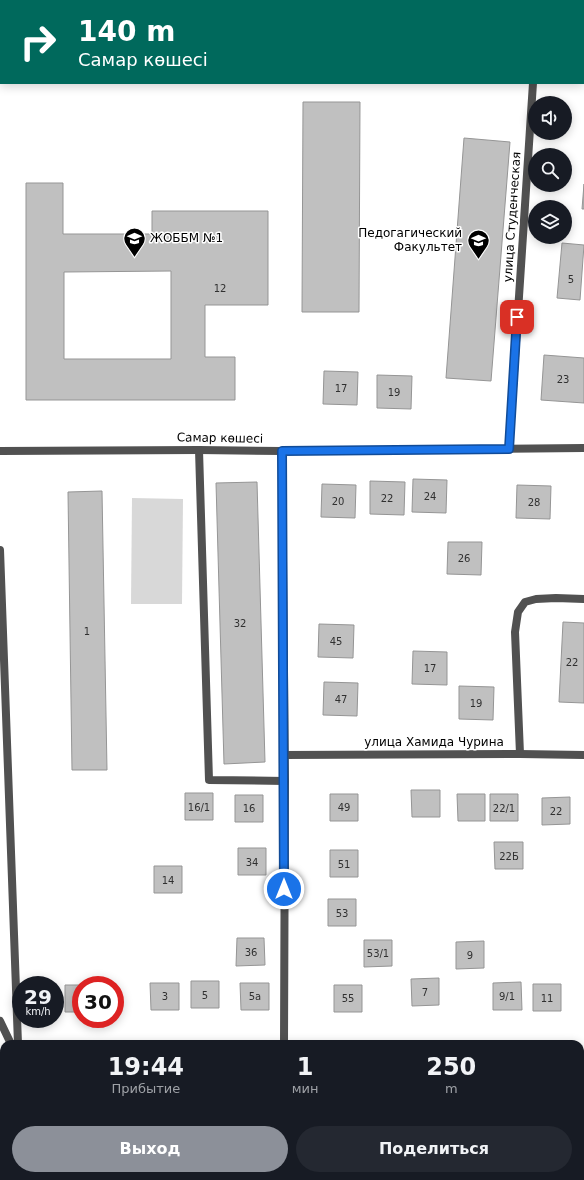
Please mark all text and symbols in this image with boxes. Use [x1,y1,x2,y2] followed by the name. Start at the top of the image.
[78,15,175,48] text: 140 m
[12,16,64,68] icon: right
[78,49,208,70] text: Самар көшесі
[528,96,572,244] map controls
[528,96,572,140] button: sound
[528,148,572,192] button: search
[500,151,524,283] street label: улица Студенческая
[528,200,572,244] button: layers
[121,225,147,258] school or university icon: ЖОББМ №1
[358,226,462,254] place label: Педогагический Факультет
[465,227,491,260] school or university icon: Педогагический Факультет
[150,231,223,245] place label: ЖОББМ №1
[568,274,574,285] house number: 5
[214,283,226,294] house number: 12
[500,300,534,334] pin
[506,306,528,328] icon: arrive
[557,374,569,385] house number: 23
[335,383,347,394] house number: 17
[388,387,400,398] house number: 19
[177,430,263,446] street label: Самар көшесі
[424,491,436,502] house number: 24
[381,493,393,504] house number: 22
[332,496,344,507] house number: 20
[528,497,540,508] house number: 28
[458,553,470,564] house number: 26
[234,618,246,629] house number: 32
[84,626,90,637] house number: 1
[330,636,342,647] house number: 45
[566,657,578,668] house number: 22
[424,663,436,674] house number: 17
[335,694,347,705] house number: 47
[470,698,482,709] house number: 19
[364,735,504,749] street label: улица Хамида Чурина
[188,802,210,813] house number: 16/1
[338,802,350,813] house number: 49
[243,803,255,814] house number: 16
[493,803,515,814] house number: 22/1
[550,806,562,817] house number: 22
[499,851,519,862] house number: 22Б
[246,857,258,868] house number: 34
[338,859,350,870] house number: 51
[263,868,305,910] position arrow
[162,875,174,886] house number: 14
[336,908,348,919] house number: 53
[245,947,257,958] house number: 36
[367,948,389,959] house number: 53/1
[467,950,473,961] house number: 9
[72,976,124,1028] speed limit sign: 30
[24,985,52,1009] text: 29
[422,987,428,998] house number: 7
[202,990,208,1001] house number: 5
[162,991,168,1002] house number: 3
[249,991,261,1002] house number: 5а
[499,991,515,1002] house number: 9/1
[342,993,354,1004] house number: 55
[541,993,553,1004] house number: 11
[25,1006,51,1017] text: km/h
[108,1053,184,1081] text: 19:44
[297,1053,313,1081] text: 1
[426,1053,476,1081] text: 250
[111,1081,180,1096] text: Прибытие
[292,1081,319,1096] text: мин
[445,1081,458,1096] text: m
[12,1126,288,1172] button: Выход
[296,1126,572,1172] button: Поделиться

